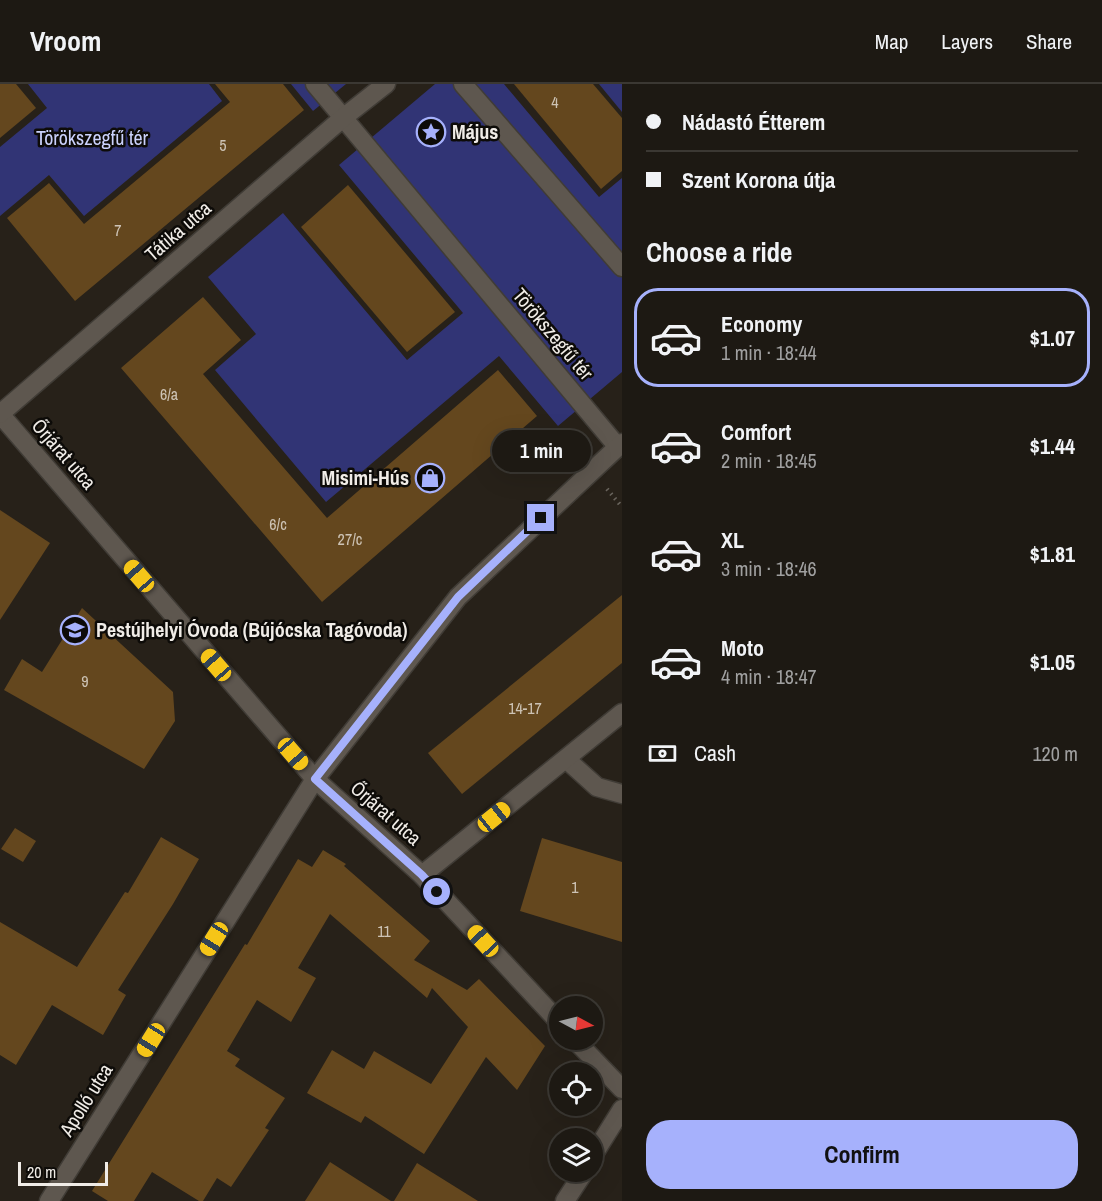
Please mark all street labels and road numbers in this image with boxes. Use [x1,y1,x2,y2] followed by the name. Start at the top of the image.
[139,194,217,267] street label: Tátika utca
[507,282,600,386] street label: Törökszegfű tér
[26,412,103,495] street label: Őrjárat utca
[345,774,428,851] street label: Őrjárat utca
[52,1058,119,1142] street label: Apolló utca

